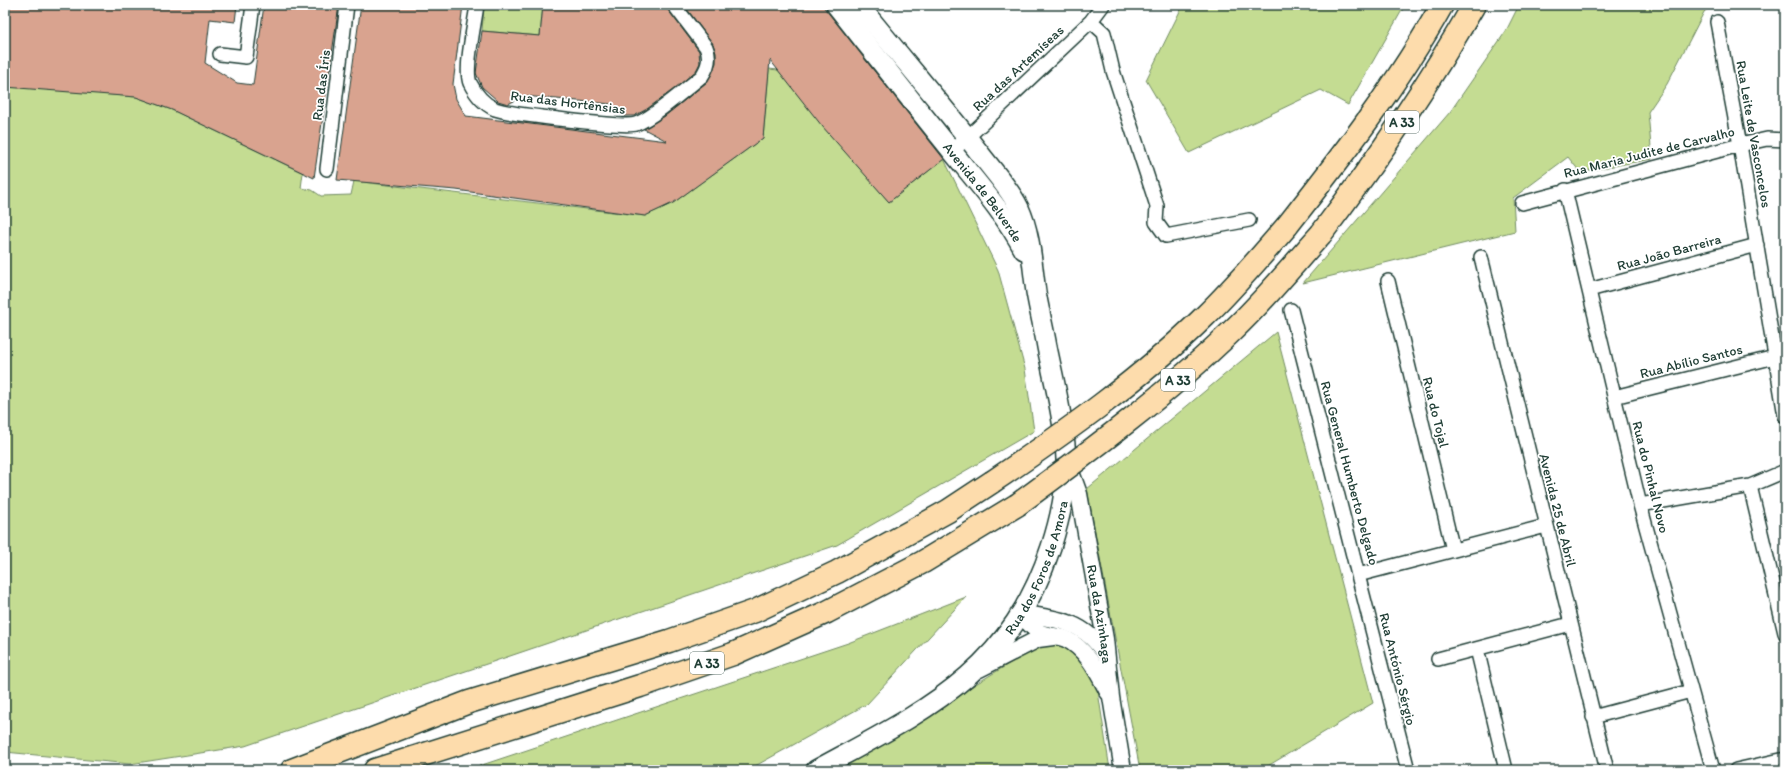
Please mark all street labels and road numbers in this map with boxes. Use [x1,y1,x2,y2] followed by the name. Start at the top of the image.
[969,22,1067,115] street label: Rua das Artemíseas
[309,49,334,121] street label: Rua das Íris
[1732,59,1775,209] street label: Rua Leite de Vasconcelos
[509,87,626,118] street label: Rua das Hortênsias
[1385,111,1419,133] road number: A 33
[1562,123,1736,182] street label: Rua Maria Judite de Carvalho
[939,139,1026,246] street label: Avenida de Belverde
[1615,230,1723,275] street label: Rua João Barreira
[1638,341,1744,382] street label: Rua Abílio Santos
[1161,369,1195,391] road number: A 33
[1419,375,1453,449] street label: Rua do Tojal
[1317,379,1382,567] street label: Rua General Humberto Delgado
[1628,419,1673,535] street label: Rua do Pinhal Novo
[1535,452,1580,568] street label: Avenida 25 de Abril
[1001,499,1072,638] street label: Rua dos Foros de Amora
[1083,563,1116,665] street label: Rua da Azinhaga
[1375,611,1420,727] street label: Rua António Sérgio
[690,652,724,674] road number: A 33

